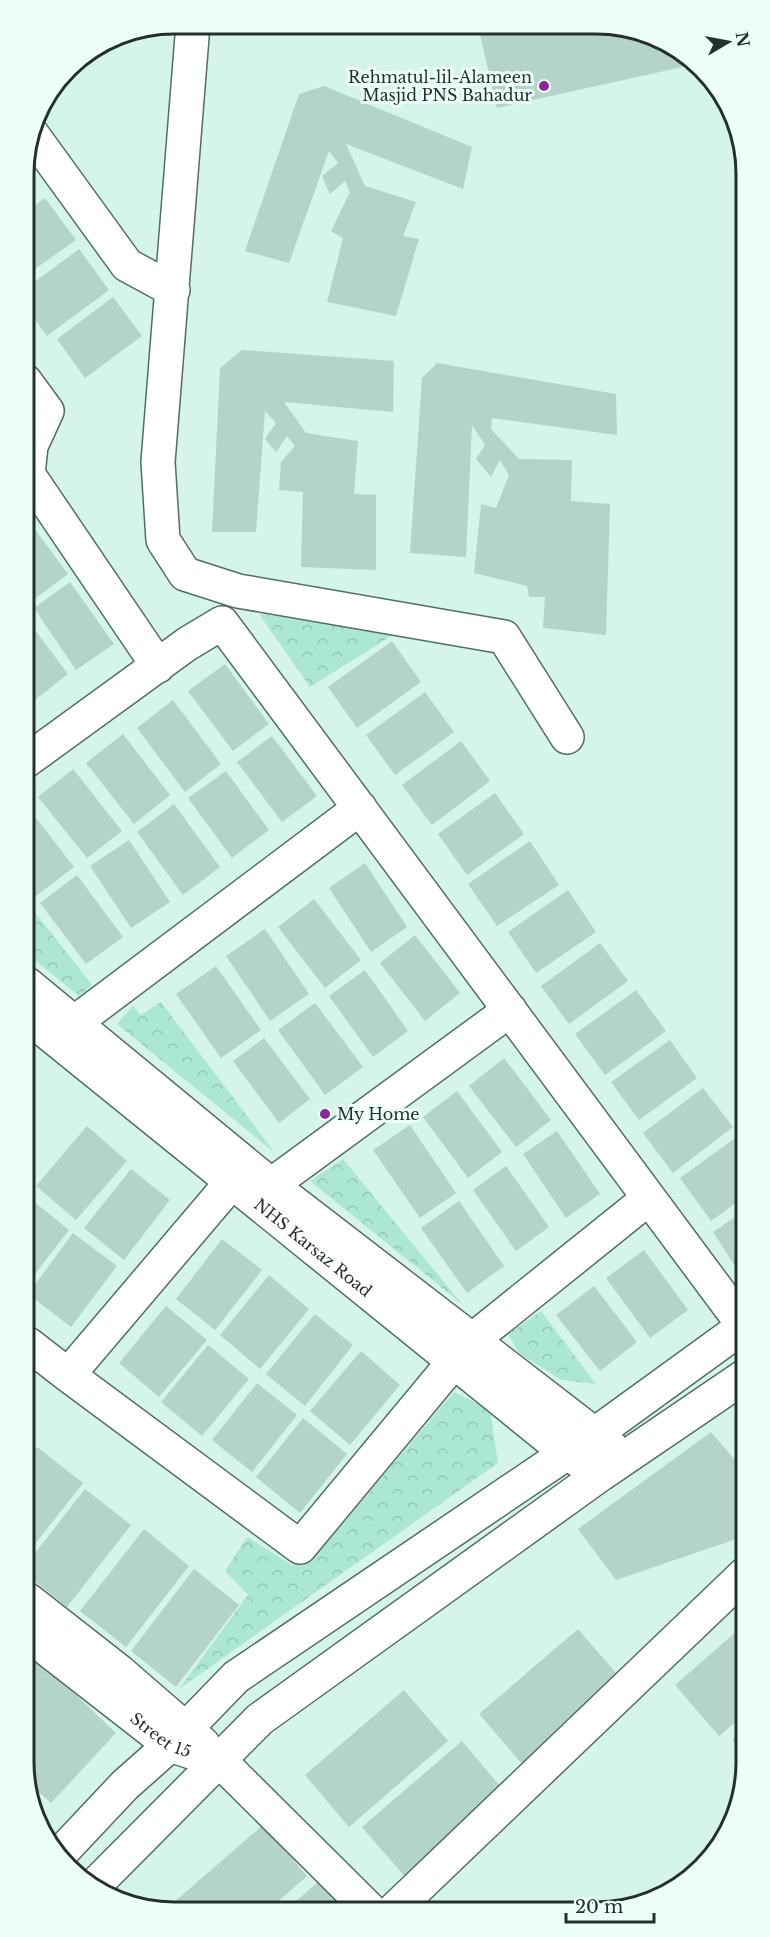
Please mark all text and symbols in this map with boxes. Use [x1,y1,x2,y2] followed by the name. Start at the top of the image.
[698,12,758,72] north arrow
[732,30,754,49] text: N
[348,67,532,105] place label: Rehmatul-lil-Alameen Masjid PNS Bahadur
[537,79,551,93] marker: Rehmatul-lil-Alameen Masjid PNS Bahadur
[337,1104,419,1124] place label: My Home
[318,1107,332,1121] marker: My Home
[250,1194,376,1301] street label: NHS Karsaz Road
[127,1708,194,1761] street label: Street 15
[566,1886,654,1924] scale bar
[575,1896,623,1918] text: 20 m

